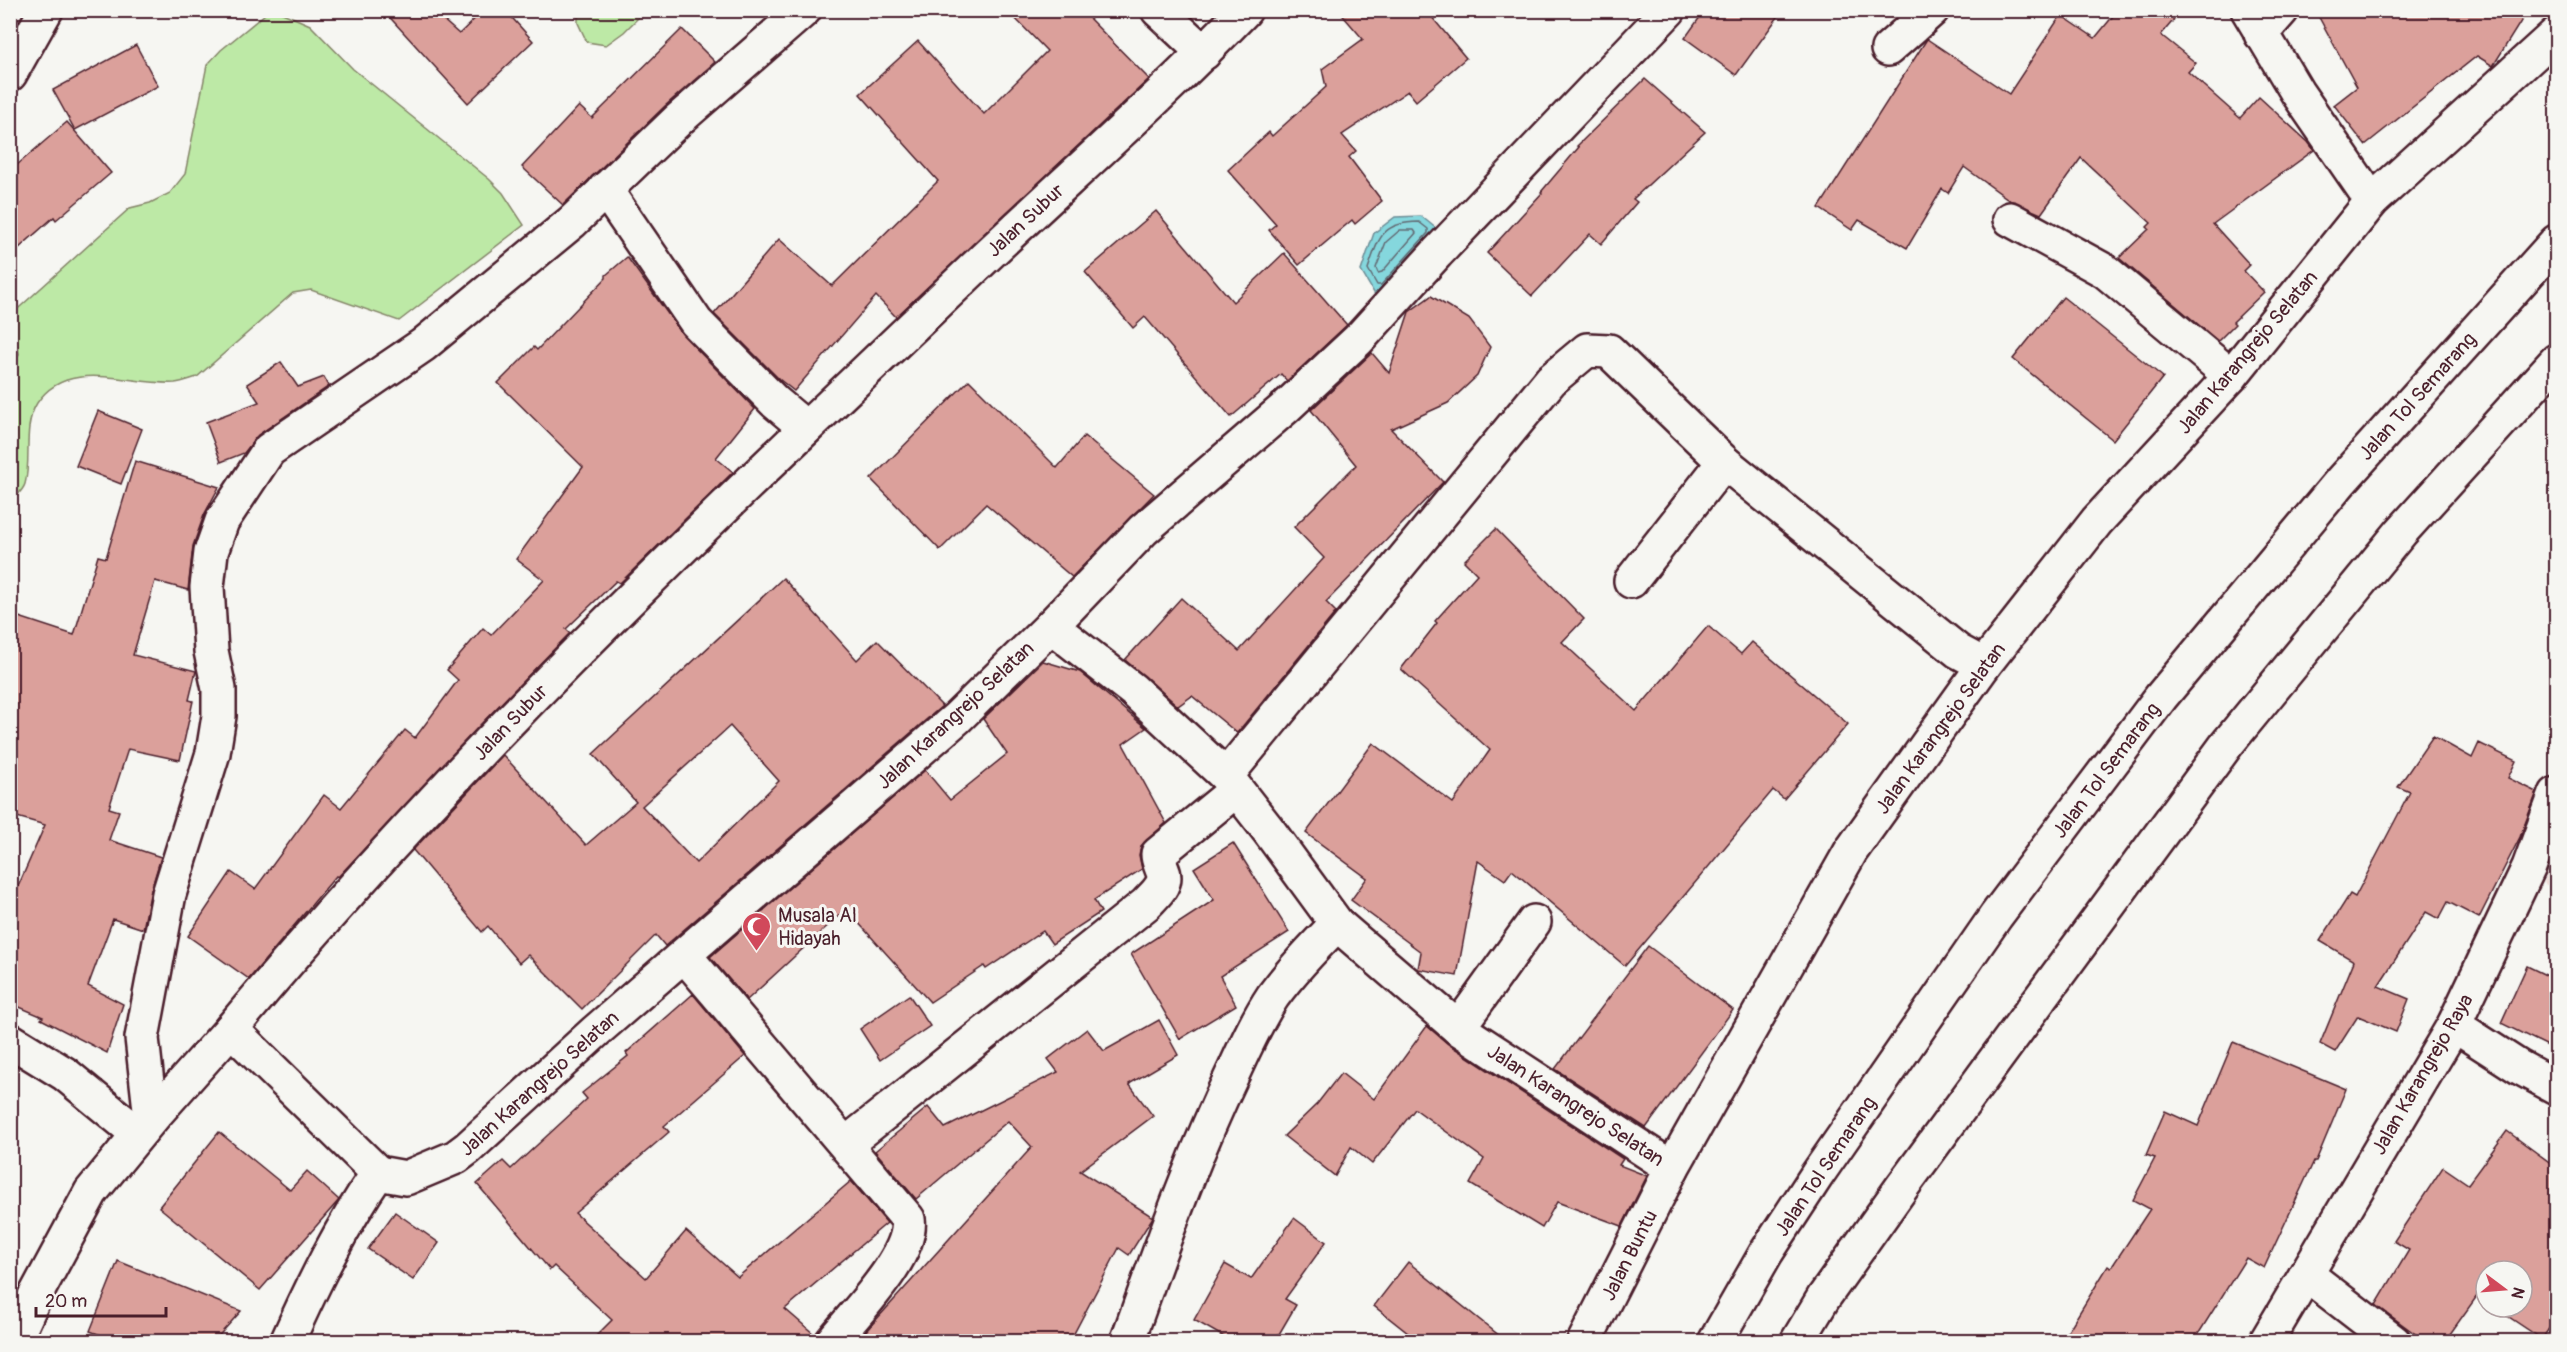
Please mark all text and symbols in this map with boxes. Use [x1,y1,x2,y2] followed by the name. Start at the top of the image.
[981,178,1069,262] street label: Jalan Subur
[2172,265,2323,439] street label: Jalan Karangrejo Selatan
[2353,327,2481,466] street label: Jalan Tol Semarang
[872,636,1039,795] street label: Jalan Karangrejo Selatan
[1870,638,2011,819] street label: Jalan Karangrejo Selatan
[468,679,553,766] street label: Jalan Subur
[2047,697,2166,843] street label: Jalan Tol Semarang
[778,903,857,951] place label: Musala Al Hidayah
[741,910,773,952] mosque icon: Musala Al Hidayah
[2366,989,2479,1159] street label: Jalan Karangrejo Raya
[454,1005,624,1162] street label: Jalan Karangrejo Selatan
[1483,1039,1669,1172] street label: Jalan Karangrejo Selatan
[1769,1091,1882,1241] street label: Jalan Tol Semarang
[1596,1206,1663,1305] street label: Jalan Buntu
[2474,1259,2534,1319] north arrow
[36,1280,166,1318] scale bar
[2506,1285,2529,1301] text: N
[45,1290,87,1313] text: 20 m

